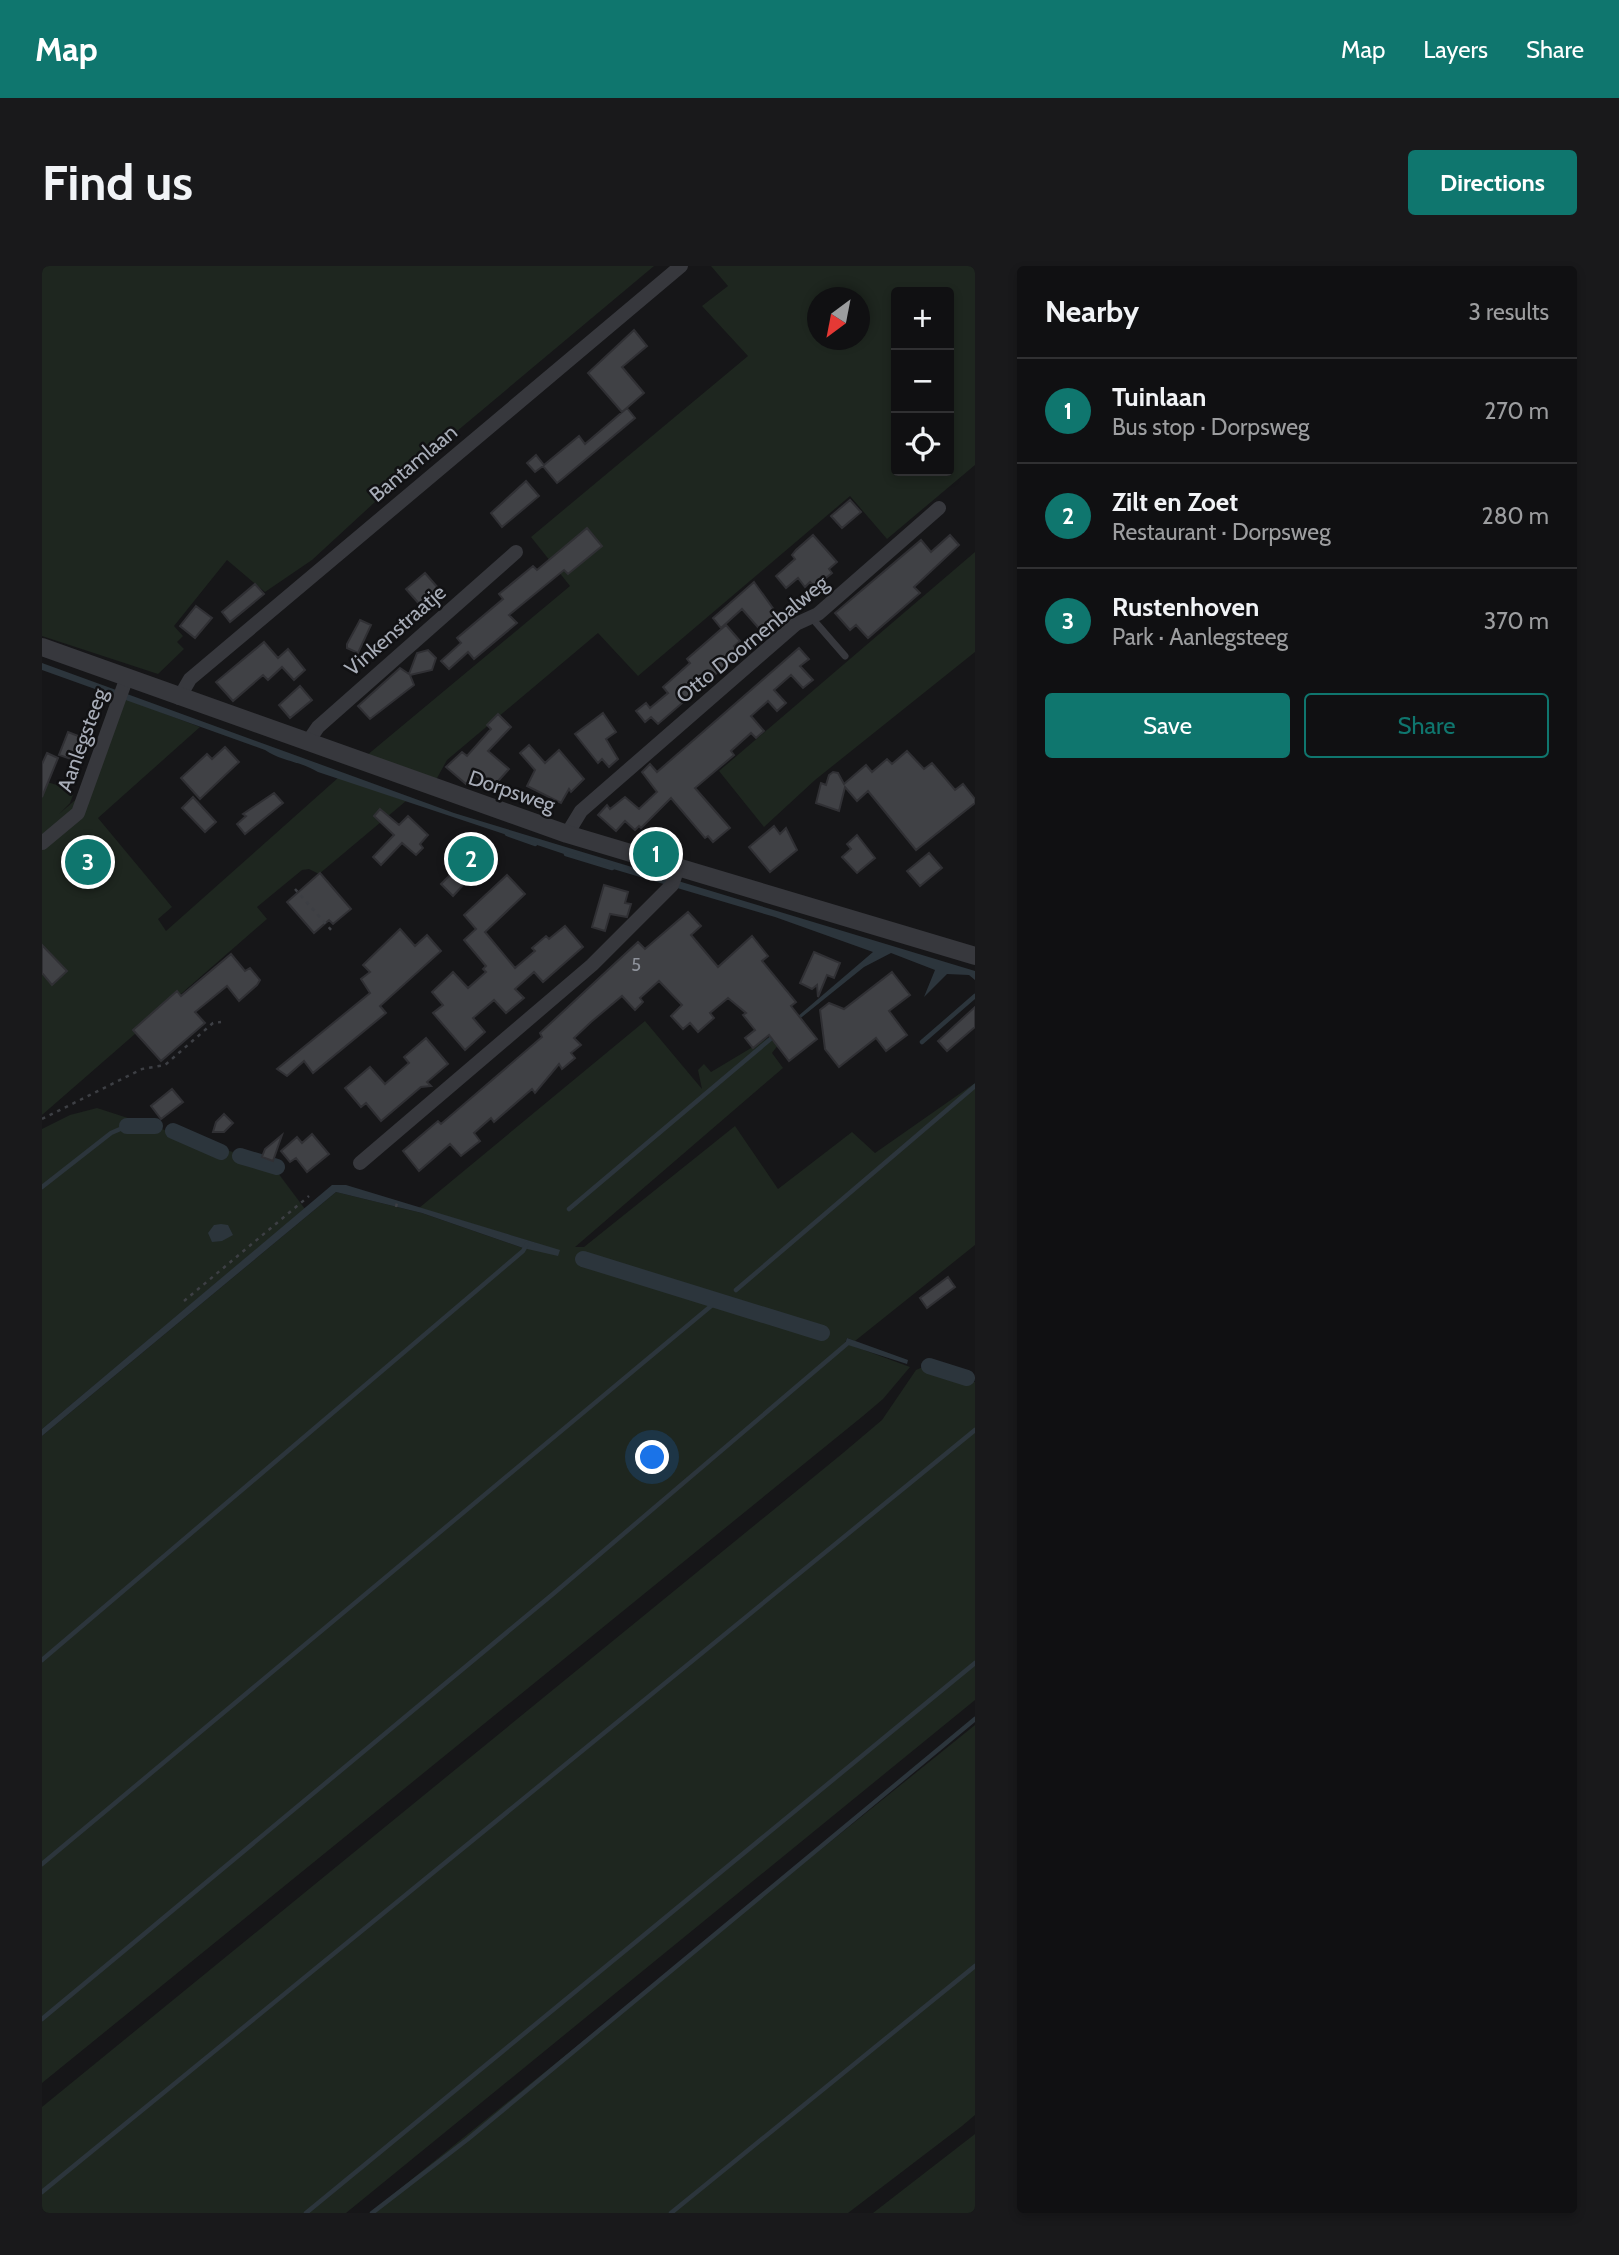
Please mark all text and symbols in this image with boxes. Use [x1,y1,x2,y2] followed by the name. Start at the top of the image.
[35,29,98,69] text: Map
[1341,35,1385,64] text: Map
[1423,35,1488,64] text: Layers
[1526,35,1584,64] text: Share
[1408,150,1577,215] button: Directions
[42,153,193,212] text: Find us
[807,287,870,350] north arrow
[891,287,954,476] map controls
[891,287,954,350] button: +
[1045,293,1139,330] text: Nearby
[1468,298,1549,326] text: 3 results
[891,350,954,413] button: −
[1112,381,1206,413] text: Tuinlaan
[1064,397,1072,425] text: 1
[1484,397,1549,425] text: 270 m
[891,413,954,476] button: locate
[1112,413,1309,441] text: Bus stop · Dorpsweg
[364,419,462,507] street label: Bantamlaan
[1112,486,1238,518] text: Zilt en Zoet
[1062,502,1074,530] text: 2
[1482,502,1549,530] text: 280 m
[1112,518,1331,546] text: Restaurant · Dorpsweg
[671,570,834,708] street label: Otto Doornenbalweg
[339,579,452,681] street label: Vinkenstraatje
[1112,591,1259,623] text: Rustenhoven
[1062,607,1074,635] text: 3
[1484,607,1549,635] text: 370 m
[1112,623,1288,651] text: Park · Aanlegsteeg
[52,684,112,795] street label: Aanlegsteeg
[1045,693,1290,758] button: Save
[1304,693,1549,758] button: Share
[465,765,559,818] street label: Dorpsweg
[633,828,679,880] pin: 1
[448,833,494,885] pin: 2
[65,836,111,888] pin: 3
[631,954,641,976] house number: 5
[635,1440,669,1474] your location

